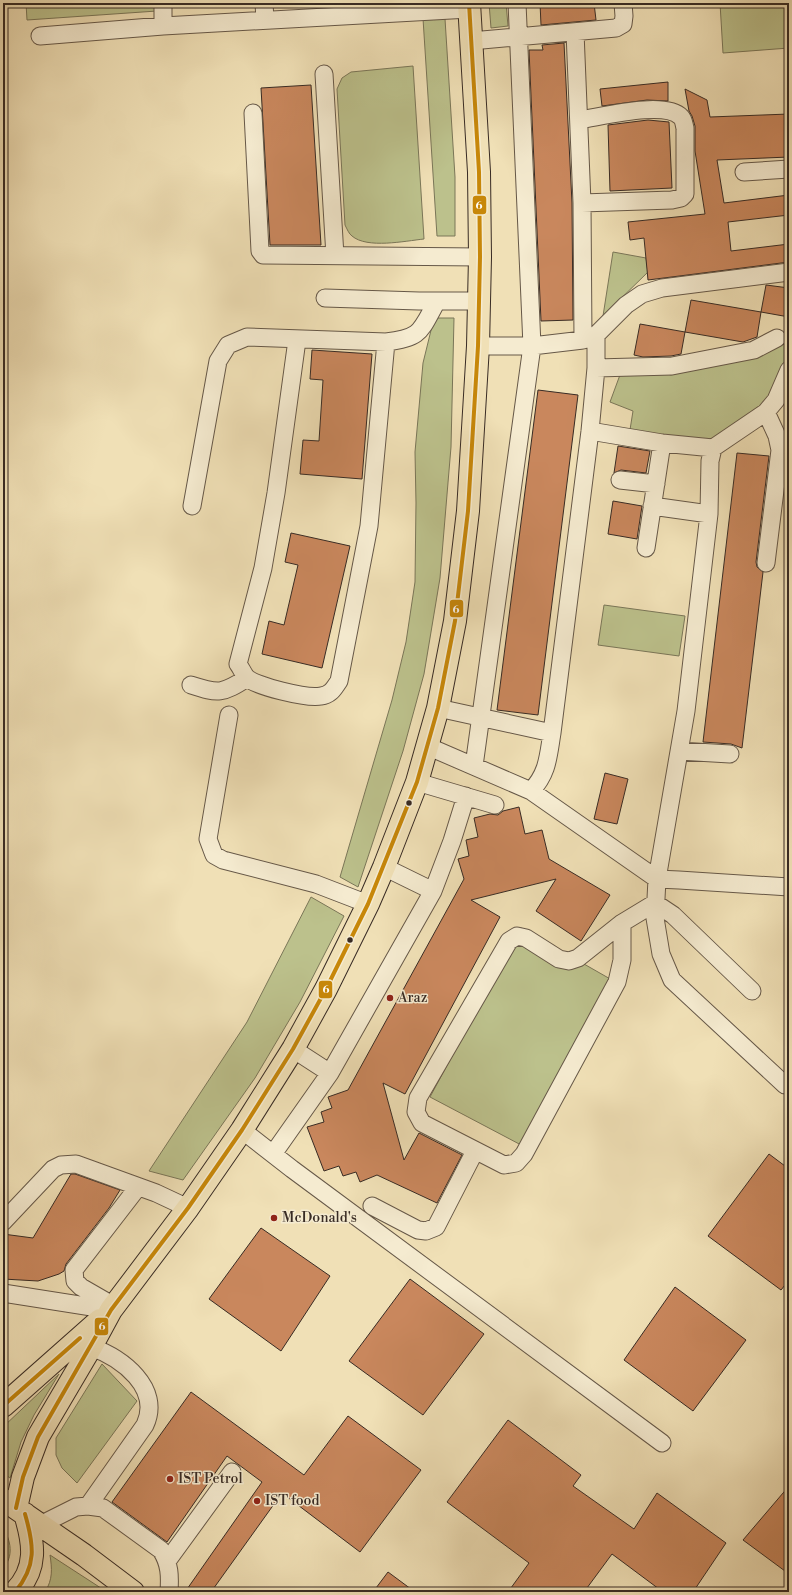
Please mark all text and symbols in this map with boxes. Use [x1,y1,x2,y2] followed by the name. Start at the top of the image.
[472,195,487,215] line badge: 6
[476,199,483,213] text: 6
[449,599,464,618] line badge: 6
[453,603,460,617] text: 6
[404,798,414,808] unlabelled marker
[345,935,355,945] unlabelled marker
[318,980,333,999] line badge: 6
[323,983,330,997] text: 6
[397,989,428,1007] place label: Araz
[385,993,395,1003] marker: Araz
[282,1209,357,1227] place label: McDonald's
[269,1213,279,1223] marker: McDonald's
[94,1317,109,1336] line badge: 6
[99,1320,106,1334] text: 6
[178,1470,243,1488] place label: IST Petrol
[165,1474,175,1484] marker: IST Petrol
[265,1492,319,1510] place label: IST food
[252,1496,262,1506] marker: IST food

